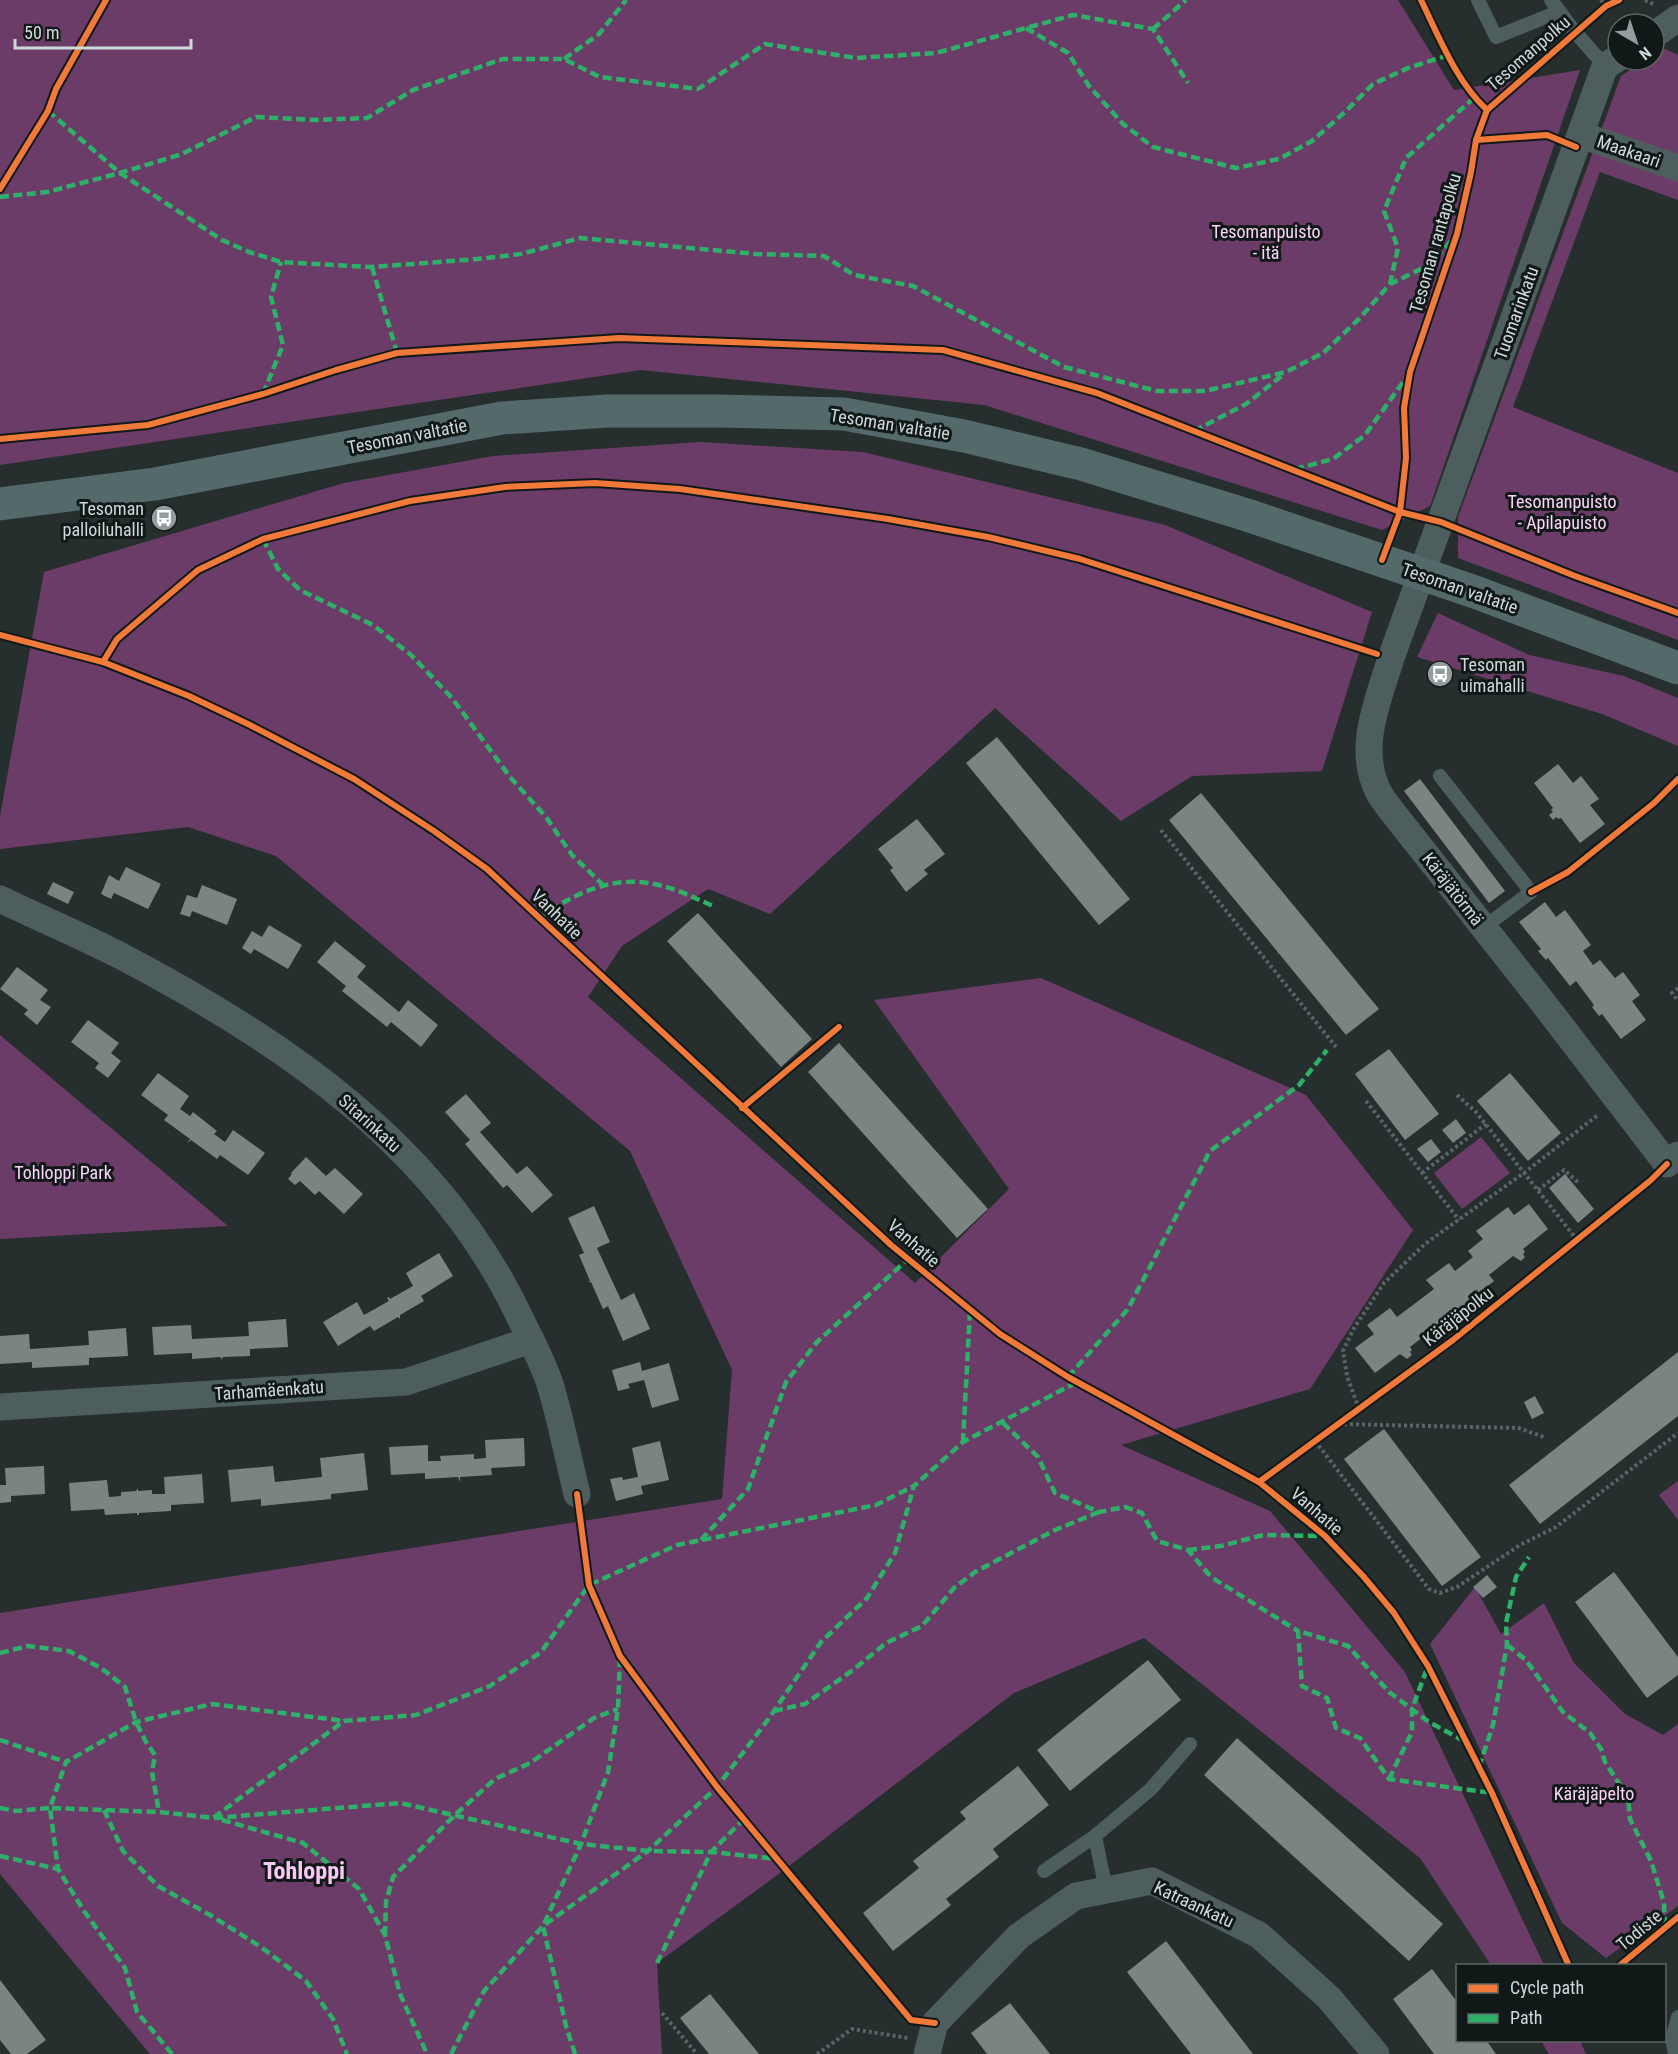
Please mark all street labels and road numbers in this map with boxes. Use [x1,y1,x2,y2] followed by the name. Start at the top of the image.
[1482,11,1574,95] street label: Tesomanpolku
[1594,130,1664,172] street label: Maakaari
[1405,171,1465,315] street label: Tesoman rantapolku
[1489,264,1543,362] street label: Tuomarinkatu
[828,404,952,444] street label: Tesoman valtatie
[345,414,469,458] street label: Tesoman valtatie
[1399,558,1521,618] street label: Tesoman valtatie
[1418,848,1488,930] street label: Käräjätörmä
[527,885,587,943] street label: Vanhatie
[335,1090,405,1156] street label: Sitarinkatu
[884,1215,944,1271] street label: Vanhatie
[1419,1282,1497,1350] street label: Käräjäpolku
[213,1376,325,1404] street label: Tarhamäenkatu
[1287,1483,1347,1539] street label: Vanhatie
[1151,1876,1237,1932] street label: Katraankatu
[1612,1905,1666,1955] street label: Todiste

